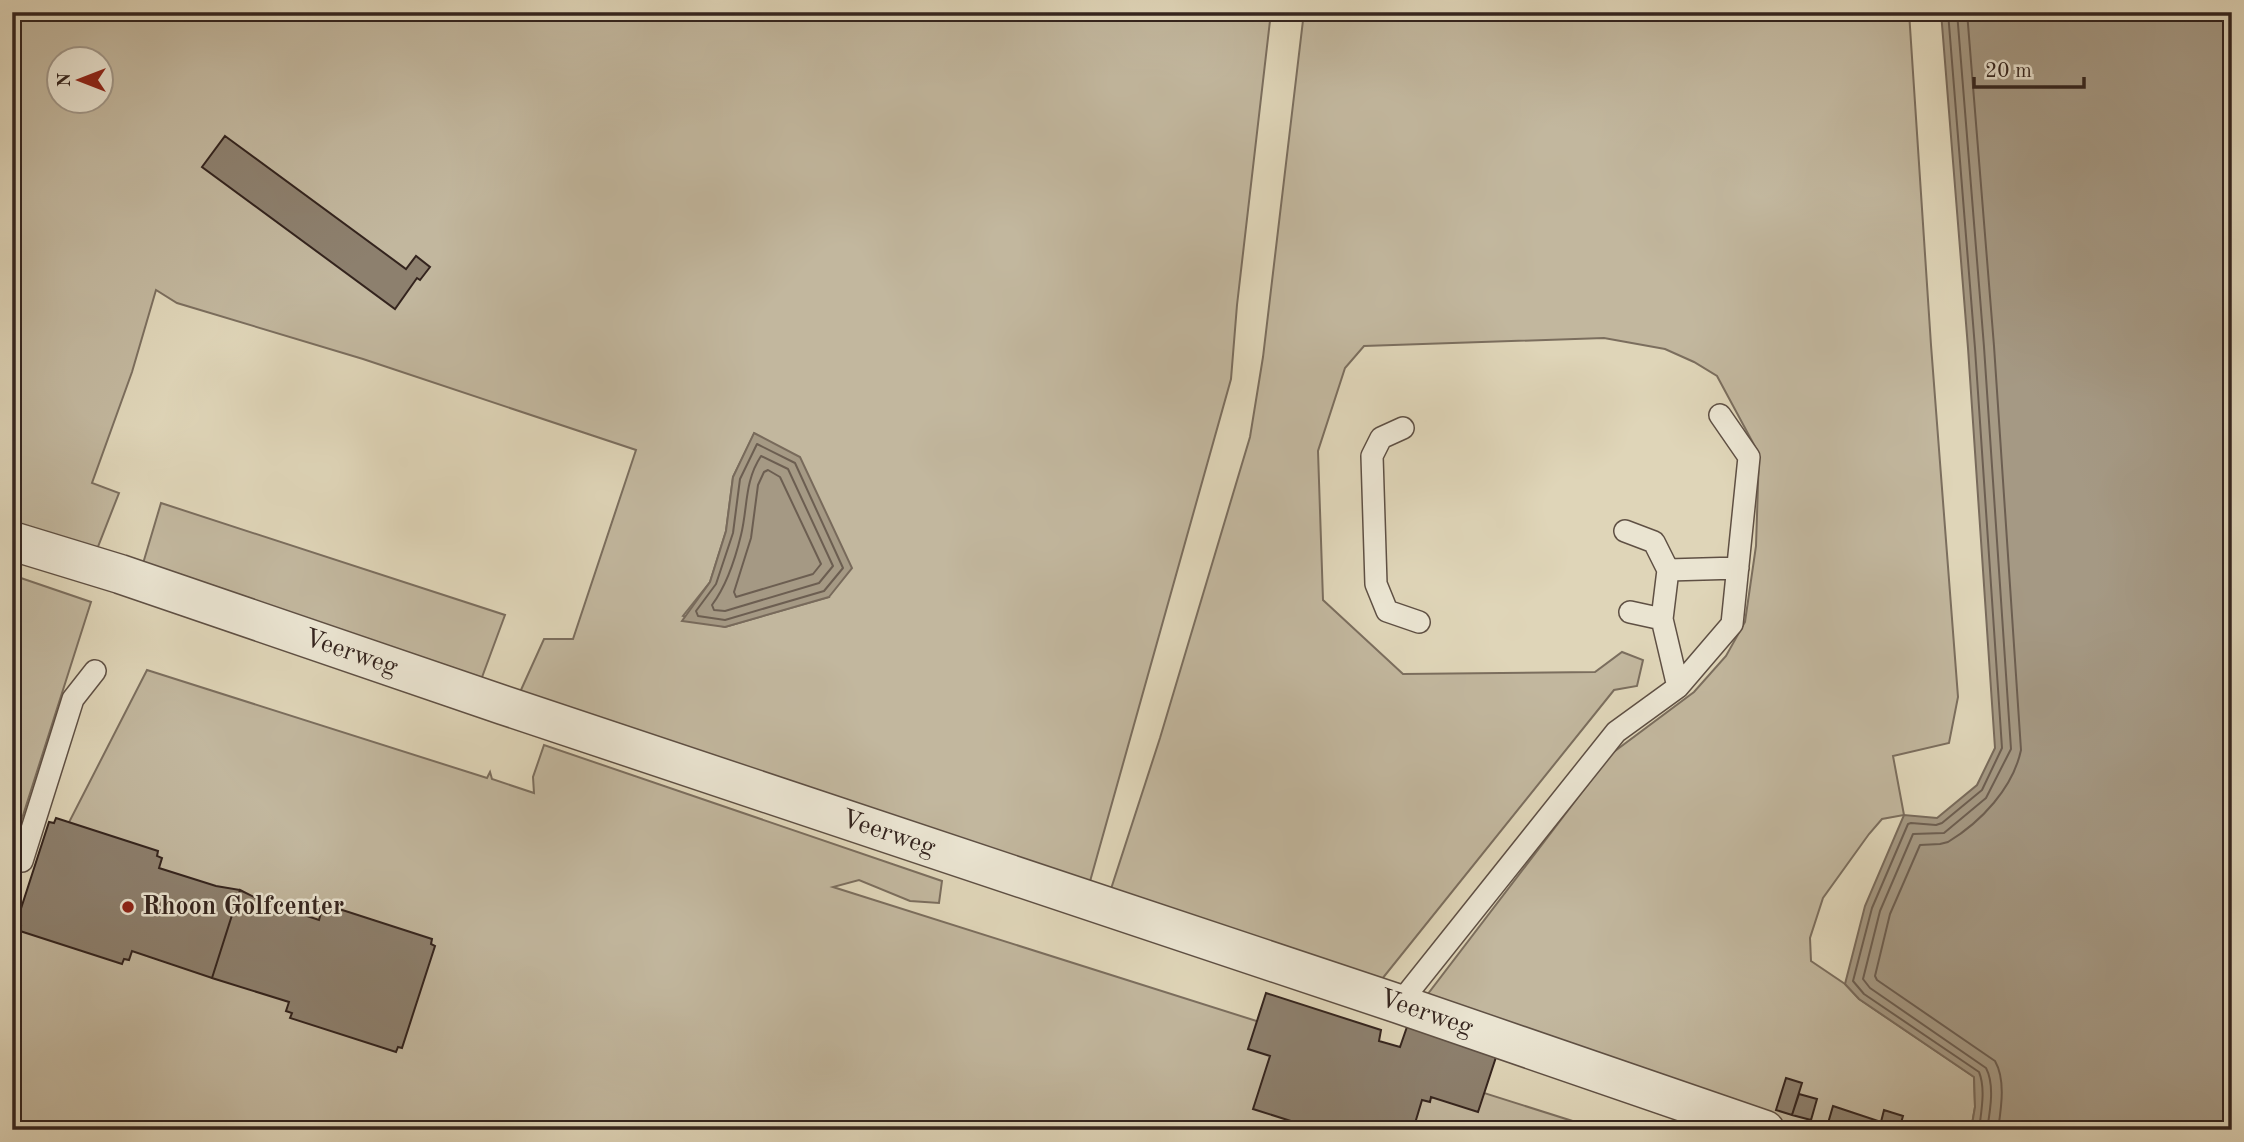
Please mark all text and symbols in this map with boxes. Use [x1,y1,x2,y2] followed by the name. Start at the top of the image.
[46,46,116,116] north arrow
[1974,46,2085,90] scale bar
[1985,61,2032,82] text: 20 m
[56,72,75,87] text: N
[301,625,401,681] street label: Veerweg
[838,806,939,861] street label: Veerweg
[142,894,344,920] place label: Rhoon Golfcenter
[120,899,136,915] marker: Rhoon Golfcenter
[1376,985,1476,1041] street label: Veerweg

